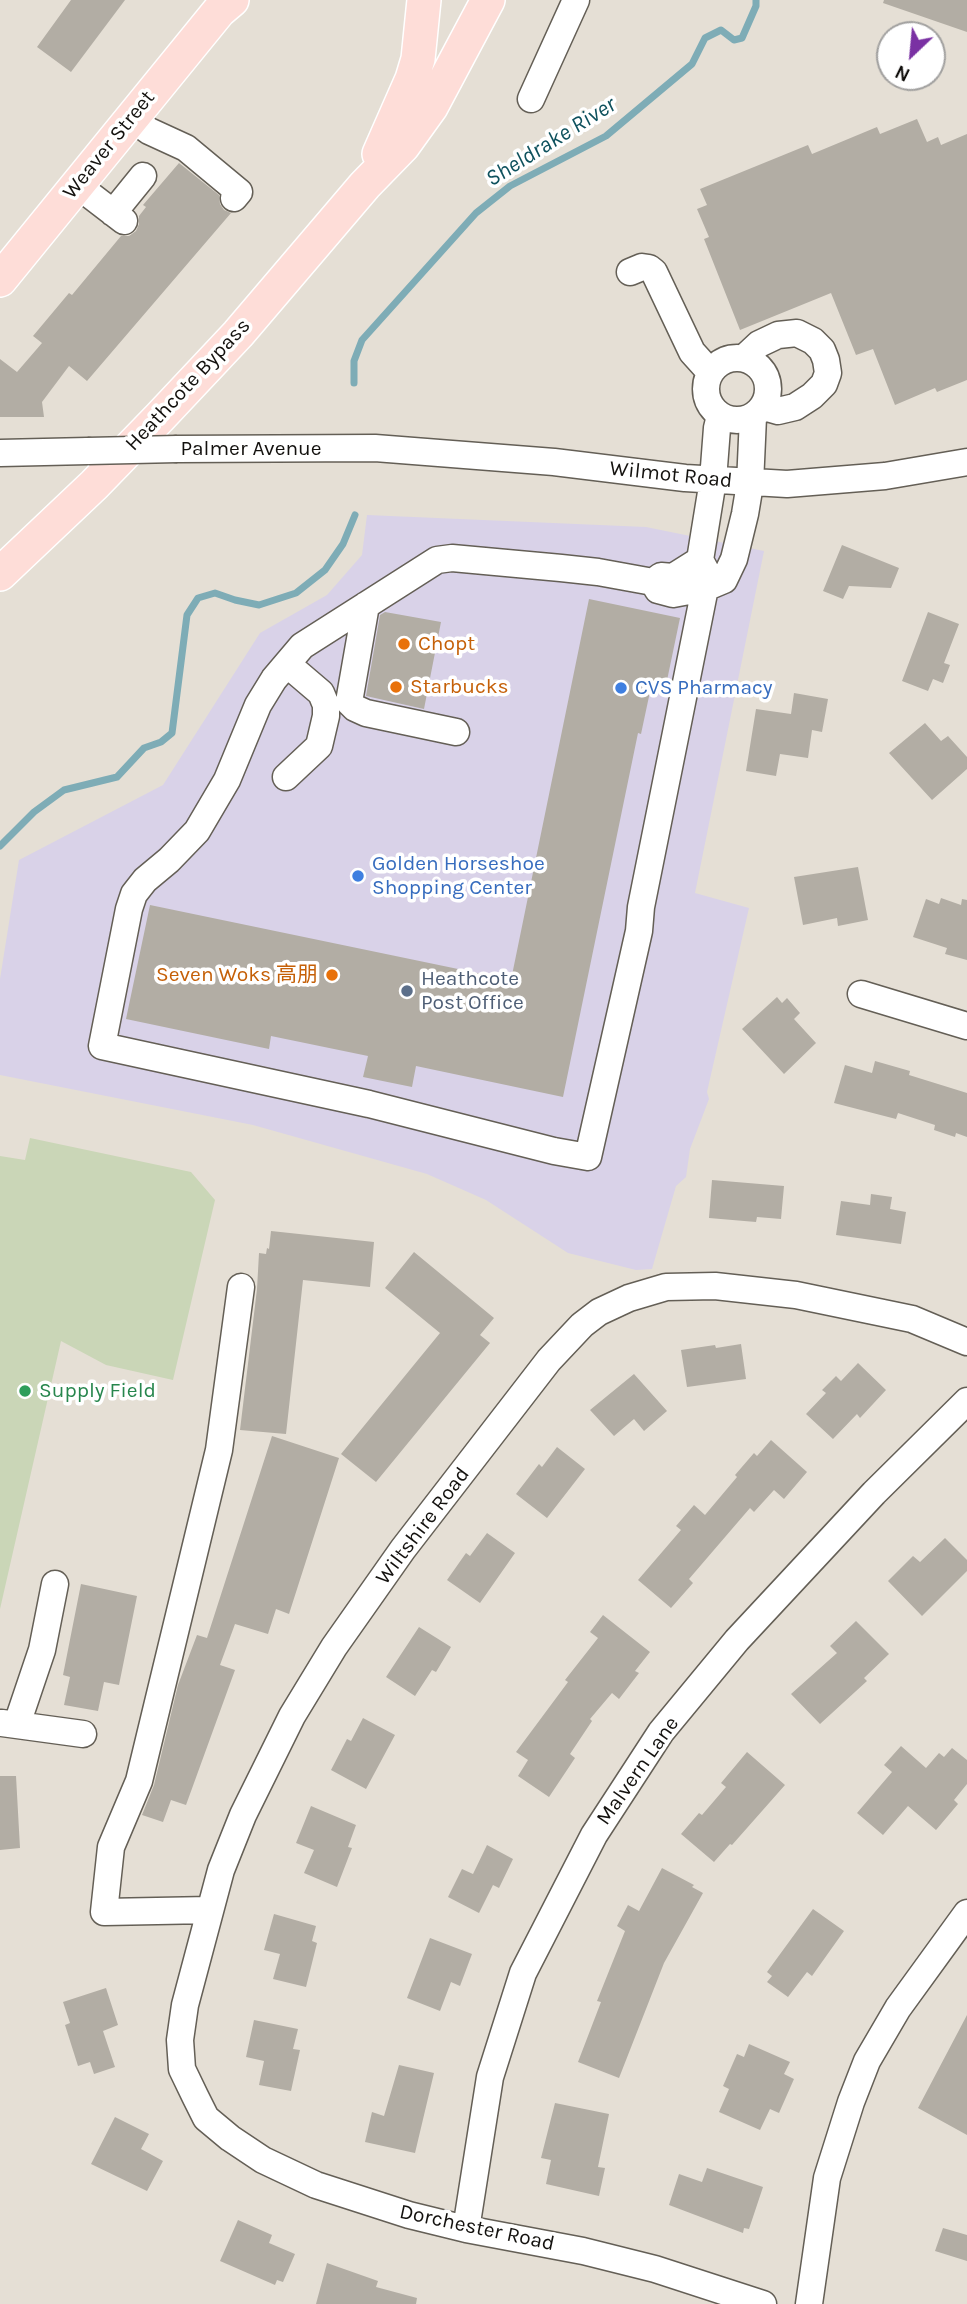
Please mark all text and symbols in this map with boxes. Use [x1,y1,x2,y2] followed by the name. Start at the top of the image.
[876,21,946,91] north arrow
[892,60,914,86] text: N
[58,86,160,204] street label: Weaver Street
[481,91,621,193] water label: Sheldrake River
[120,314,256,456] street label: Heathcote Bypass
[180,436,322,462] street label: Palmer Avenue
[608,456,734,494] street label: Wilmot Road
[418,631,475,657] place label: Chopt
[396,636,412,652] marker: Chopt
[410,674,509,700] place label: Starbucks
[635,675,773,701] place label: CVS Pharmacy
[388,679,404,695] marker: Starbucks
[613,680,629,696] marker: CVS Pharmacy
[372,851,545,901] place label: Golden Horseshoe Shopping Center
[350,868,366,884] marker: Golden Horseshoe Shopping Center
[156,962,318,988] place label: Seven Woks 高朋
[421,966,524,1016] place label: Heathcote Post Office
[324,967,340,983] marker: Seven Woks 高朋
[399,983,415,999] marker: Heathcote Post Office
[39,1378,156,1404] place label: Supply Field
[17,1383,33,1399] marker: Supply Field
[371,1462,475,1590] street label: Wiltshire Road
[591,1712,685,1830] street label: Malvern Lane
[397,2199,557,2257] street label: Dorchester Road

